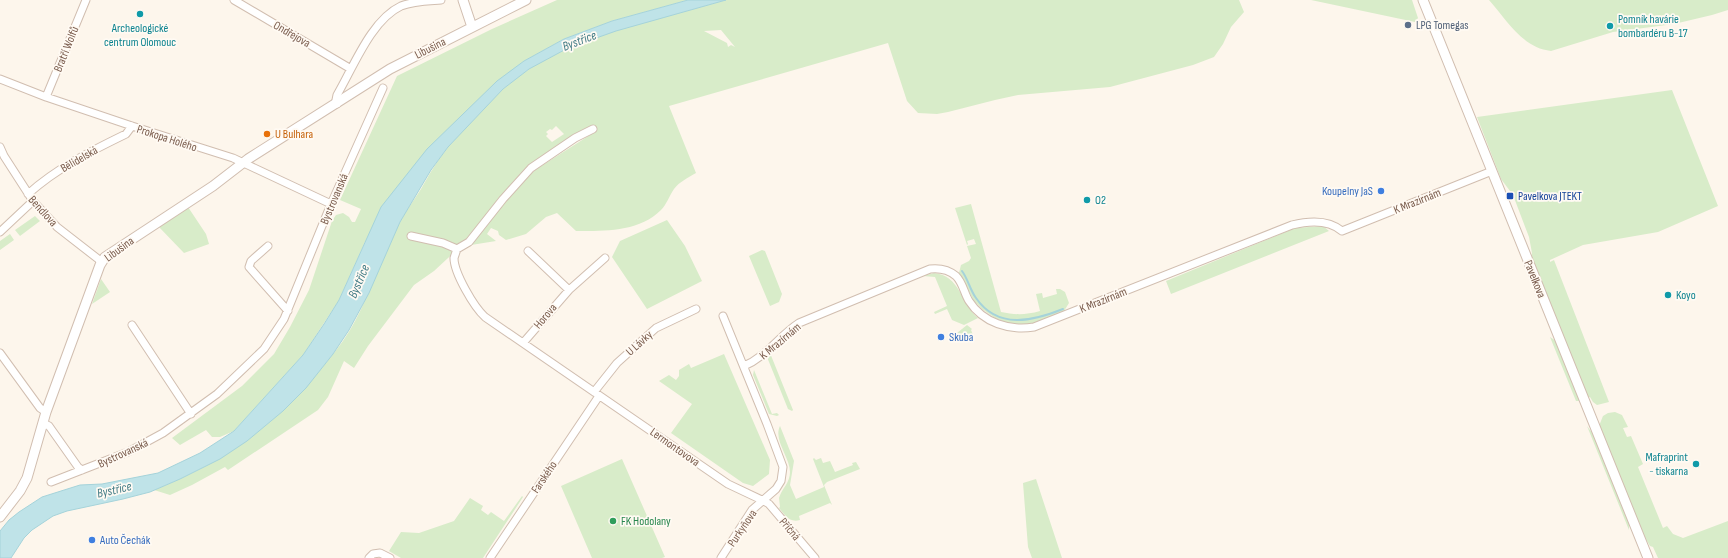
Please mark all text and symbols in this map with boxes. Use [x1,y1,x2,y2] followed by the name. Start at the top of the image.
[135,9,145,19] marker: Archeologické centrum Olomouc
[1618,12,1688,41] place label: Pomník havárie bombardéru B-17
[271,18,313,51] street label: Ondřejova
[1416,18,1469,33] place label: LPG Tomegas
[1403,20,1413,30] marker: LPG Tomegas
[104,21,176,50] place label: Archeologické centrum Olomouc
[1605,21,1615,31] marker: Pomník havárie bombardéru B-17
[51,24,82,74] street label: Bratří Wolfů
[560,27,599,55] water label: Bystřice
[412,34,449,63] street label: Libušina
[135,122,199,155] street label: Prokopa Holého
[275,127,313,142] place label: U Bulhara
[262,129,272,139] marker: U Bulhara
[58,143,101,176] street label: Bělidelská
[317,171,352,227] street label: Bystrovanská
[1322,184,1373,199] place label: Koupelny JaS
[1391,185,1443,218] street label: K Mrazírnám
[1376,186,1386,196] marker: Koupelny JaS
[1518,189,1582,204] place label: Pavelkova JTEKT
[1505,191,1515,201] marker: Pavelkova JTEKT
[25,193,61,230] street label: Bendlova
[1095,193,1106,208] place label: O2
[1082,195,1092,205] marker: O2
[102,233,137,265] street label: Libušina
[1520,258,1549,301] street label: Pavelkova
[345,262,373,301] water label: Bystřice
[1077,284,1129,317] street label: K Mrazírnám
[1676,288,1696,303] place label: Koyo
[1663,290,1673,300] marker: Koyo
[531,300,560,332] street label: Horova
[756,319,804,363] street label: K Mrazírnám
[623,327,656,359] street label: U Lávky
[949,330,974,345] place label: Skuba
[936,332,946,342] marker: Skuba
[647,425,703,470] street label: Lermontovova
[96,435,151,472] street label: Bystrovanská
[1645,450,1688,479] place label: Mafraprint - tiskarna
[528,458,561,496] street label: Farského
[1691,459,1701,469] marker: Mafraprint - tiskarna
[95,478,133,502] water label: Bystřice
[724,506,761,550] street label: Purkyňova
[621,514,671,529] place label: FK Hodolany
[776,515,804,544] street label: Příčná
[608,516,618,526] marker: FK Hodolany
[99,533,151,548] place label: Auto Čechák
[87,535,97,545] marker: Auto Čechák

